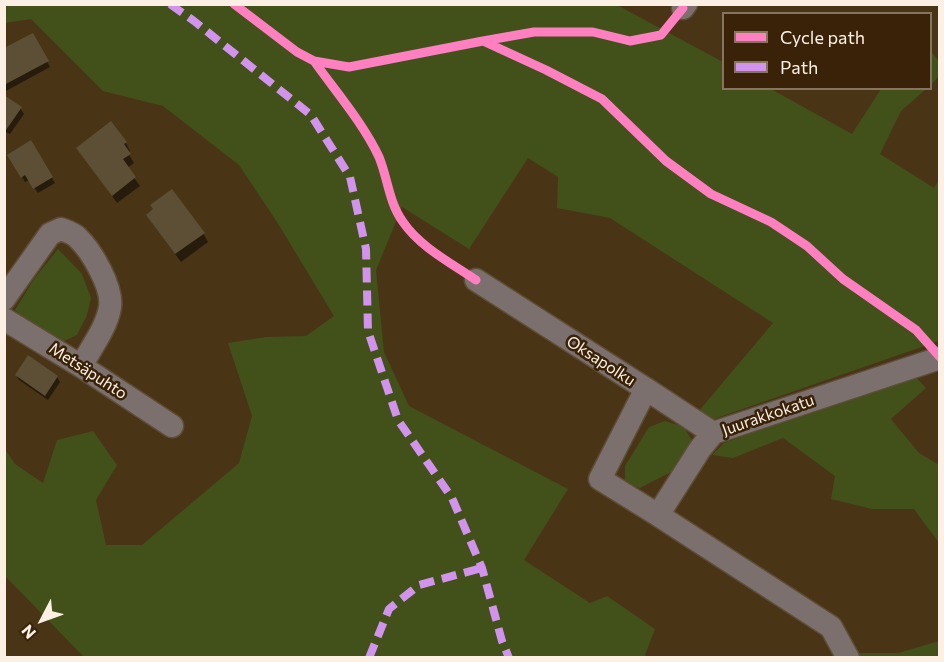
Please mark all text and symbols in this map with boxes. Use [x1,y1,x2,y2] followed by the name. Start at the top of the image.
[722,12,932,90] legend
[780,26,865,48] text: Cycle path
[780,56,818,78] text: Path
[563,332,639,390] street label: Oksapolku
[45,339,131,403] street label: Metsäpuhto
[719,390,817,440] street label: Juurakkokatu
[12,590,72,650] north arrow
[17,621,39,643] text: N

